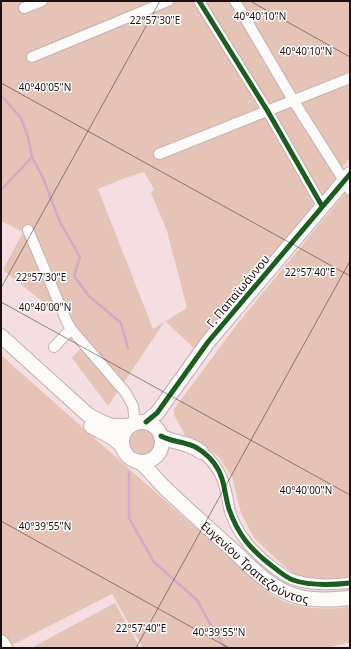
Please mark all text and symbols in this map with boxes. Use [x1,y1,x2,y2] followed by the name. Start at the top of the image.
[234,9,286,23] text: 40°40'10"N
[130,13,180,27] text: 22°57'30"E
[280,44,332,58] text: 40°40'10"N
[19,80,71,94] text: 40°40'05"N
[203,251,273,331] street label: Γ. Παπαϊωάννου
[285,265,335,279] text: 22°57'40"E
[16,270,66,284] text: 22°57'30"E
[19,300,71,314] text: 40°40'00"N
[280,483,332,497] text: 40°40'00"N
[198,517,310,607] street label: Ευγενίου Τραπεζούντος
[19,519,71,533] text: 40°39'55"N
[116,621,166,635] text: 22°57'40"E
[193,625,245,639] text: 40°39'55"N

